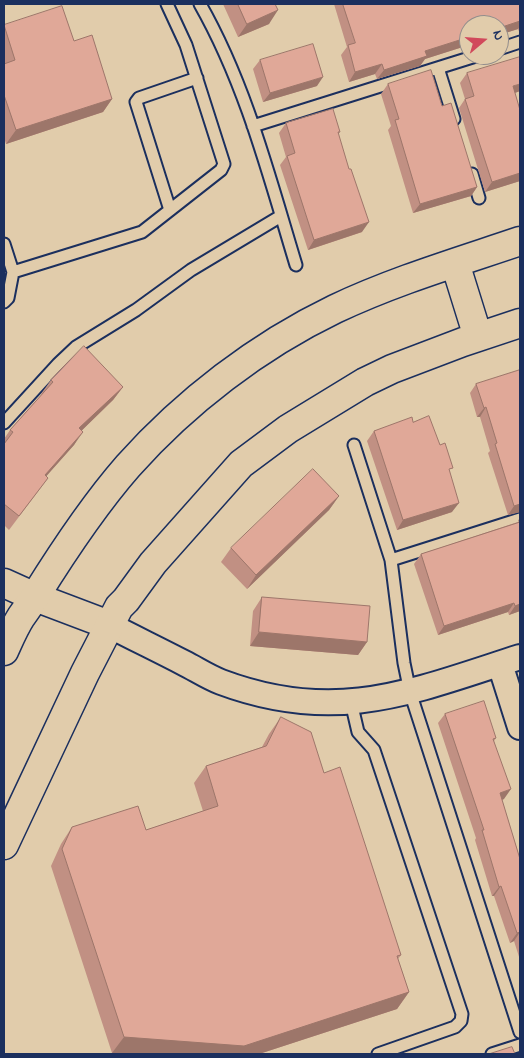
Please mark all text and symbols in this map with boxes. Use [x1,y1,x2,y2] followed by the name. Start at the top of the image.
[459,15,509,65] north arrow
[486,28,509,43] text: N

